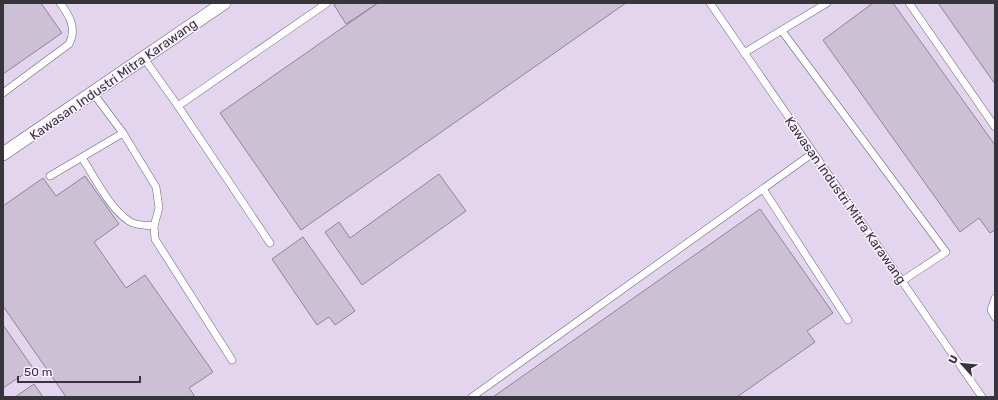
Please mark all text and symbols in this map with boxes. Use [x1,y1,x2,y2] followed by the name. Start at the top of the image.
[27,16,200,144] street label: Kawasan Industri Mitra Karawang
[781,114,909,287] street label: Kawasan Industri Mitra Karawang
[942,344,982,384] north arrow
[946,353,961,366] text: U
[18,358,140,384] scale bar
[24,365,52,379] text: 50 m

